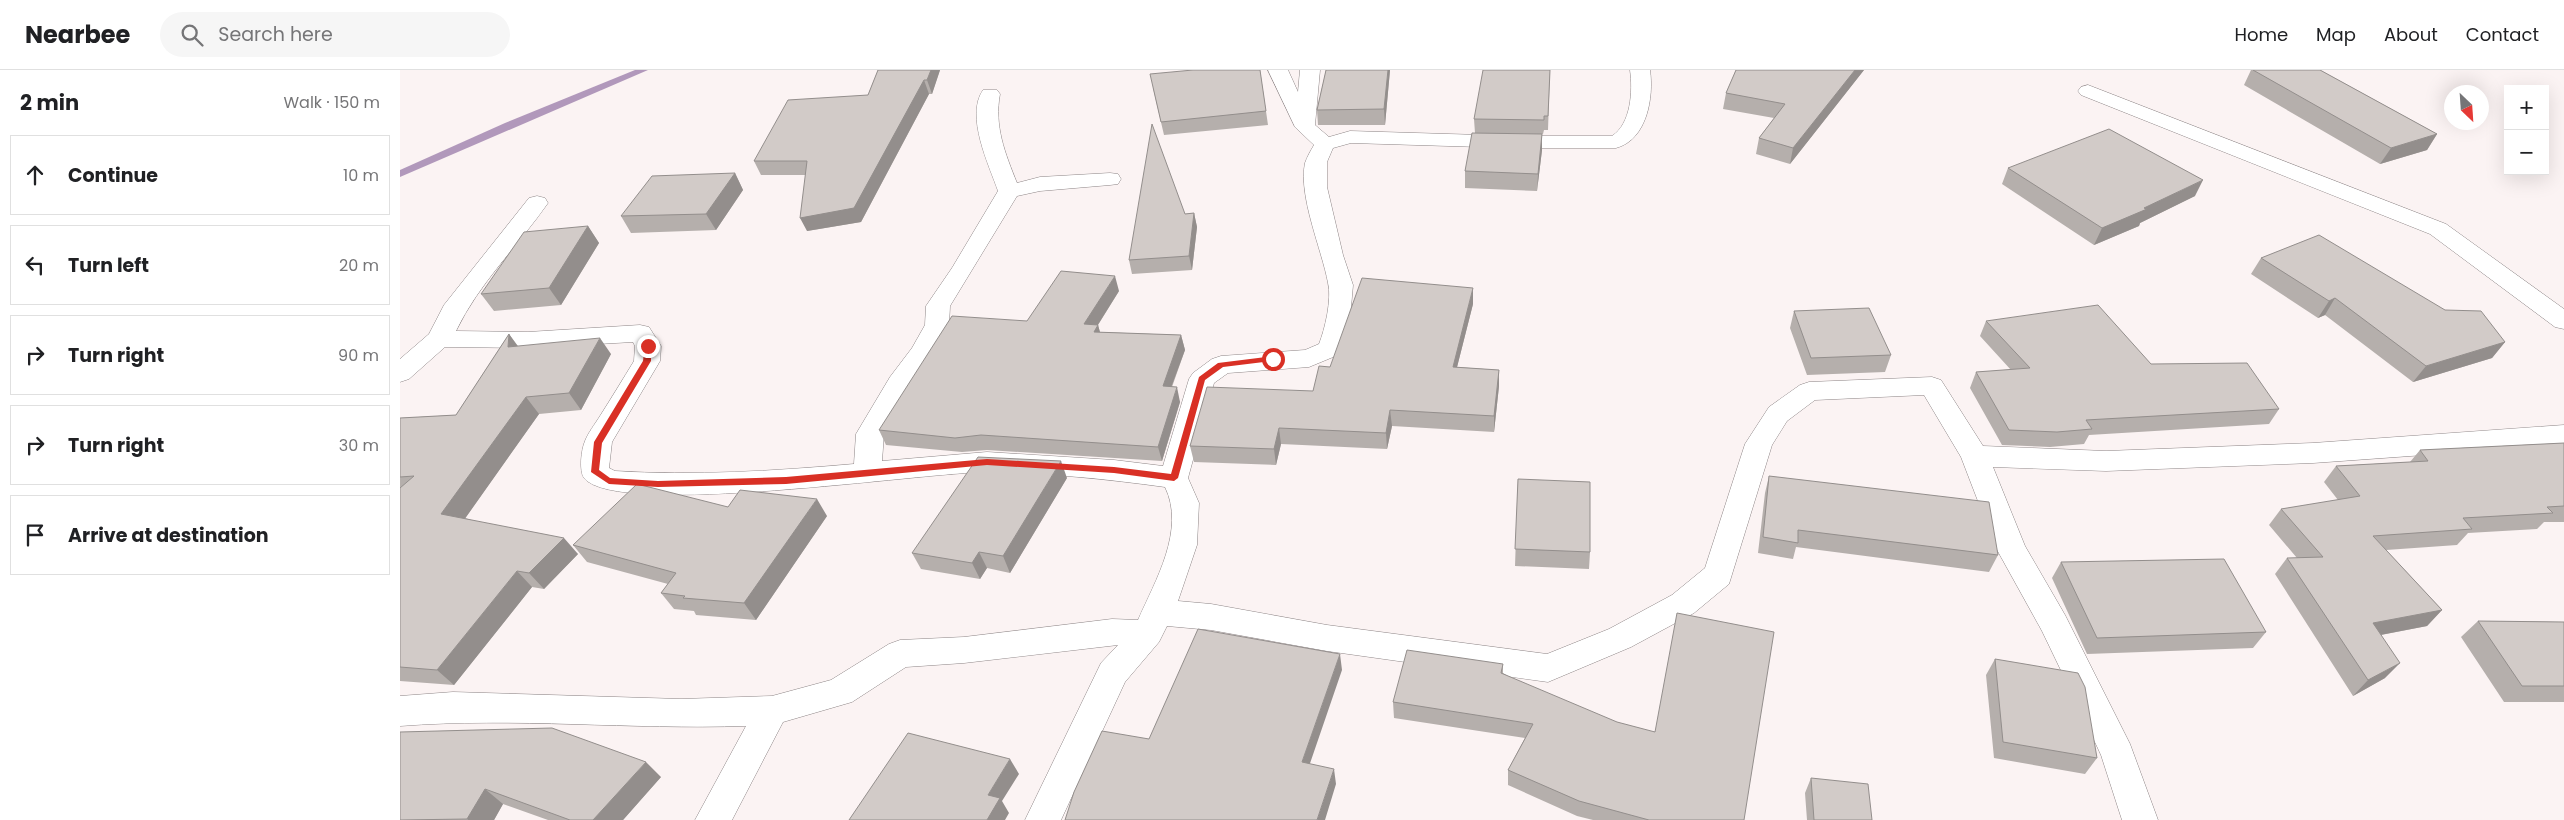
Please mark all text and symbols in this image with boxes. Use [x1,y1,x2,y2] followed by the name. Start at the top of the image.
[160,12,510,57] search box
[25,18,130,51] text: Nearbee
[178,21,206,49] icon: search
[218,21,333,48] text: Search here
[2234,22,2288,47] text: Home
[2316,22,2356,47] text: Map
[2384,22,2438,47] text: About
[2466,22,2539,47] text: Contact
[2444,85,2489,130] north arrow
[2504,85,2549,175] map controls
[2504,85,2549,130] button: +
[20,88,79,117] text: 2 min
[283,91,380,114] text: Walk · 150 m
[2504,130,2549,175] button: −
[21,161,49,189] icon: ahead
[68,162,158,189] text: Continue
[343,164,379,187] text: 10 m
[21,251,49,279] icon: left
[68,252,149,279] text: Turn left
[339,254,379,277] text: 20 m
[637,335,660,358] route end
[21,341,49,369] icon: right
[68,342,164,369] text: Turn right
[338,344,379,367] text: 90 m
[1262,348,1285,371] route start
[21,431,49,459] icon: right
[68,432,164,459] text: Turn right
[339,434,379,457] text: 30 m
[21,521,49,549] icon: arrive
[68,522,269,549] text: Arrive at destination

